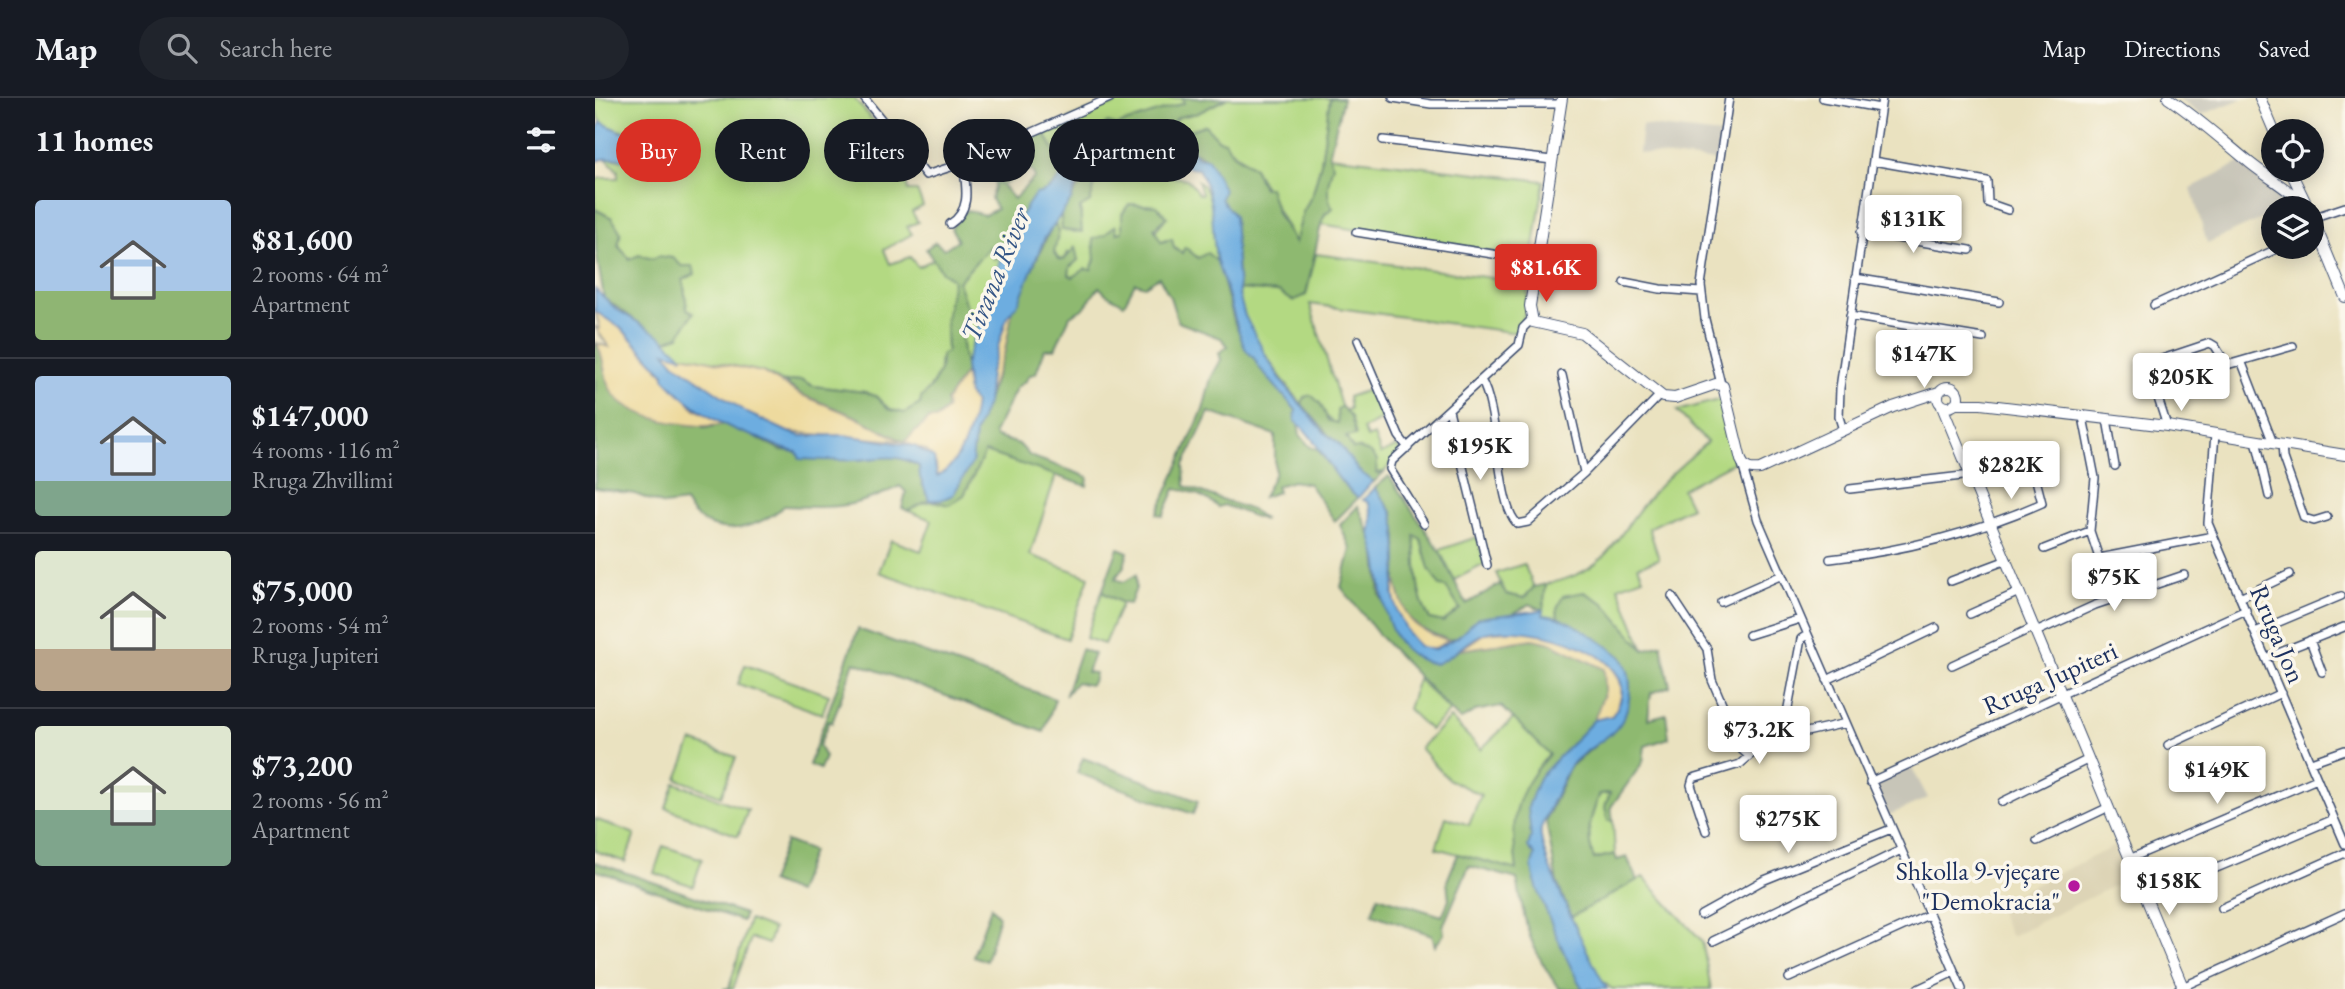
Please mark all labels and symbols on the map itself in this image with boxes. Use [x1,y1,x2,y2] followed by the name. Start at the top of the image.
[1864,195,1962,255] pin: $131K
[952,201,1039,346] water label: Tirana River
[1489,244,1603,304] pin: $81.6K
[1875,330,1973,390] pin: $147K
[2132,354,2230,413] pin: $205K
[1431,422,1529,482] pin: $195K
[1962,442,2060,501] pin: $282K
[2073,554,2155,613] pin: $75K
[2242,580,2314,688] street label: Rruga Jon
[1978,633,2122,723] street label: Rruga Jupiteri
[1702,706,1816,766] pin: $73.2K
[2168,746,2266,806] pin: $149K
[1739,796,1837,855] pin: $275K
[1896,854,2060,918] place label: Shkolla 9-vjeçare "Demokracia"
[2120,858,2218,917] pin: $158K
[2066,878,2082,894] marker: Shkolla 9-vjeçare "Demokracia"

